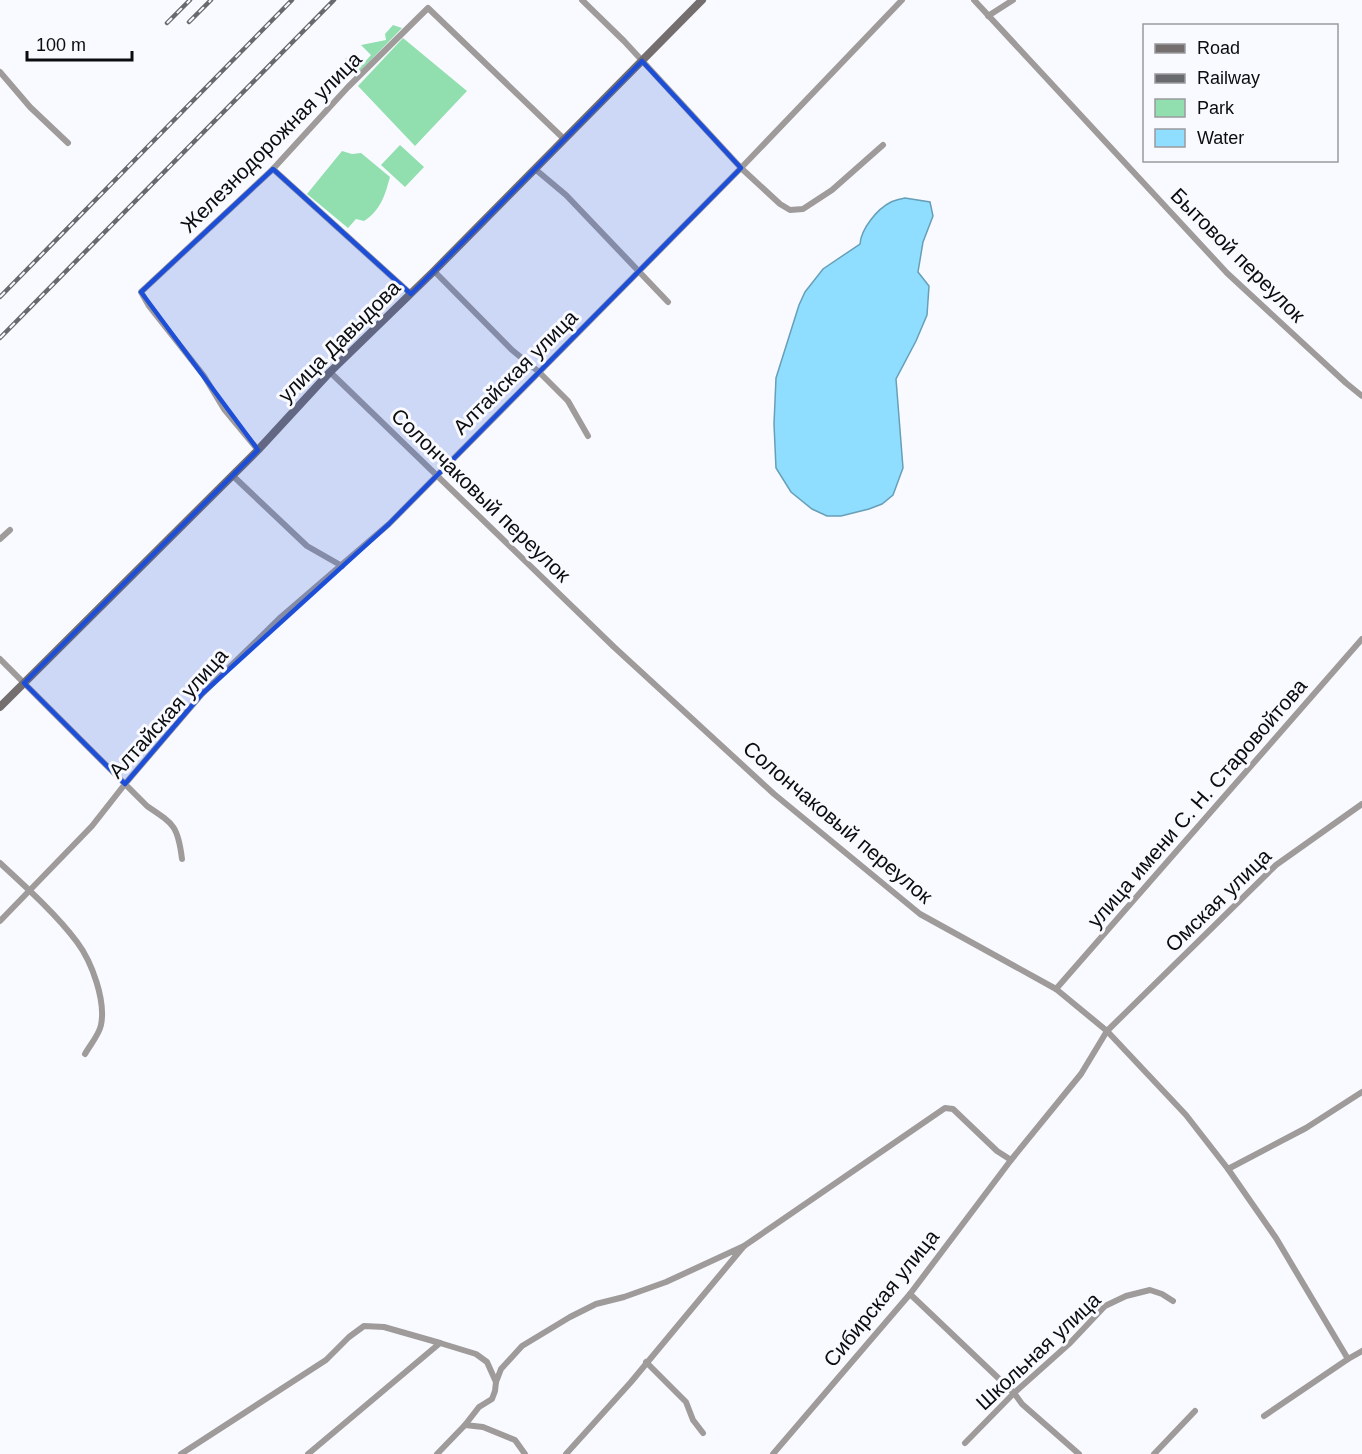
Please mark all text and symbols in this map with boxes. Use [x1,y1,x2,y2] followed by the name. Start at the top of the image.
[27,24,132,62] scale bar
[1143,24,1338,162] legend
[36,35,86,55] text: 100 m
[1197,38,1240,58] text: Road
[176,47,366,237] street label: Железнодорожная улица
[1197,68,1260,88] text: Railway
[1197,98,1235,118] text: Park
[1197,128,1244,148] text: Water
[1166,183,1310,327] street label: Бытовой переулок
[274,275,405,406] street label: улица Давыдова
[448,305,582,439] street label: Алтайская улица
[387,404,576,587] street label: Солончаковый переулок
[104,643,232,782] street label: Алтайская улица
[1083,674,1311,932] street label: улица имени С. Н. Старовойтова
[739,736,938,908] street label: Солончаковый переулок
[1161,844,1276,956] street label: Омская улица
[819,1225,943,1371] street label: Сибирская улица
[971,1287,1105,1414] street label: Школьная улица

